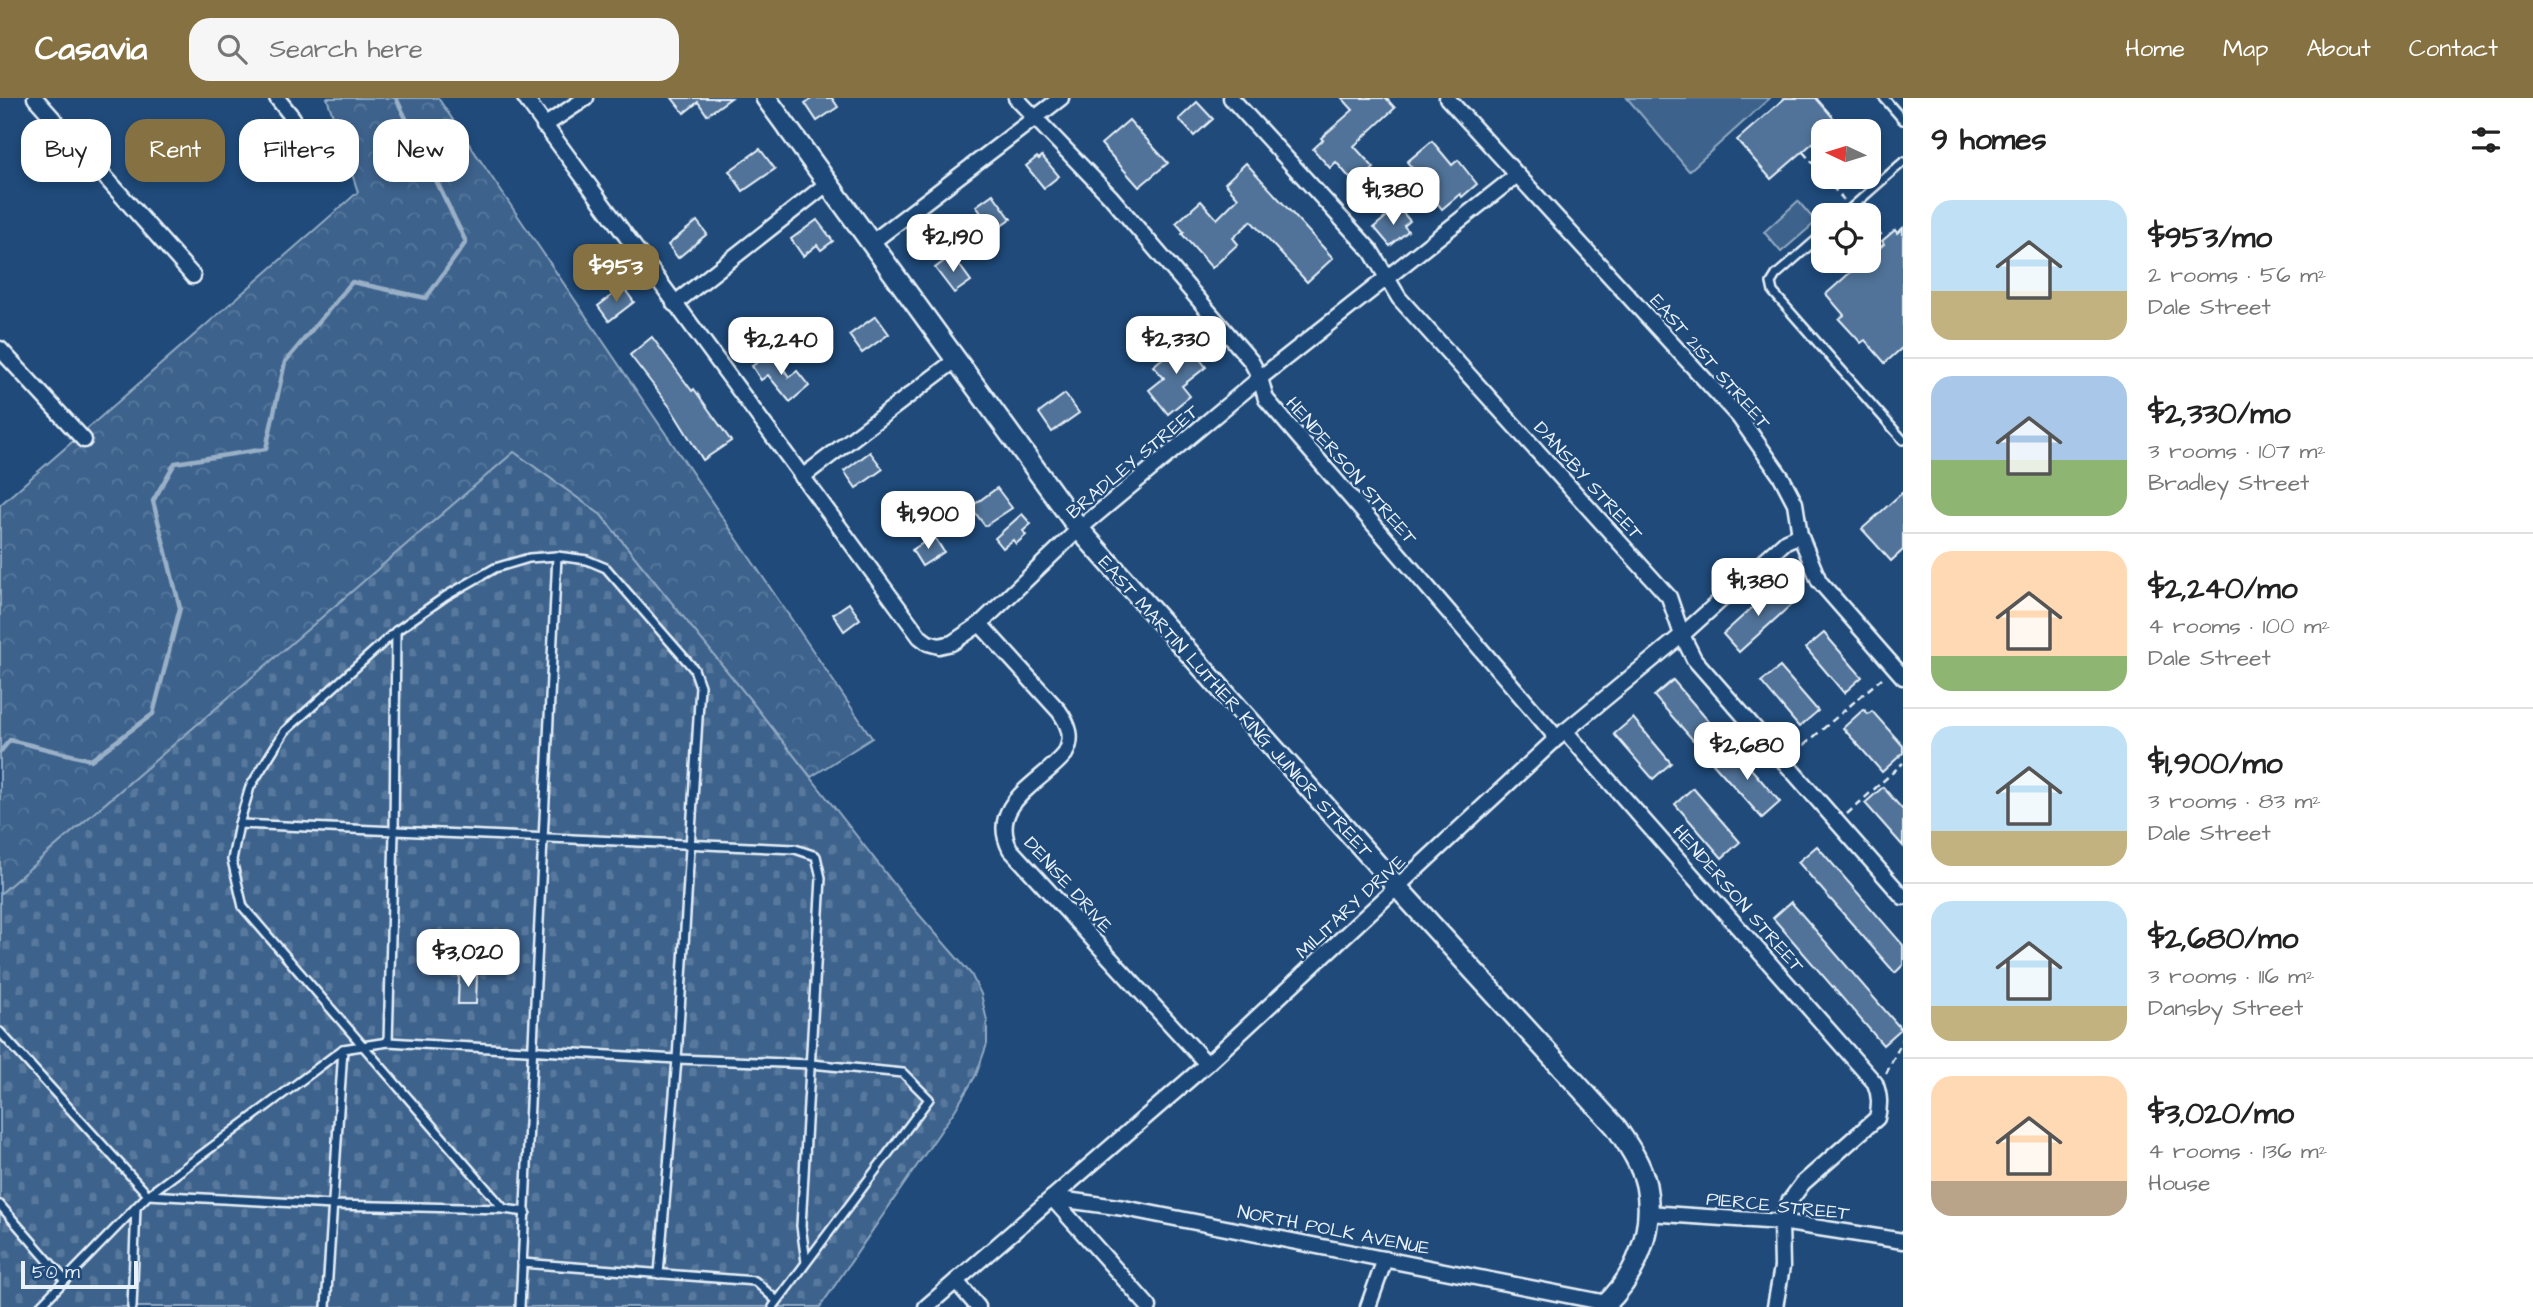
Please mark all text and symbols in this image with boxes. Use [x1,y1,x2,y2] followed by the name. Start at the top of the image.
[189,18,679,81] search box
[35,26,147,72] text: Casavia
[213,30,251,68] icon: search
[269,31,423,67] text: Search here
[2125,32,2185,66] text: Home
[2223,32,2268,66] text: Map
[2306,32,2371,66] text: About
[2409,32,2498,66] text: Contact
[21,119,111,182] chip: Buy
[125,119,225,182] chip: Rent
[239,119,359,182] chip: Filters
[373,119,469,182] chip: New
[1811,119,1881,189] north arrow
[1811,119,1881,273] map controls
[1931,119,2046,161] text: 9 homes
[2467,121,2505,159] icon: filters
[1336,167,1450,227] pin: $1,380
[1363,174,1423,206] text: $1,380
[1811,203,1881,273] button: locate
[896,214,1010,274] pin: $2,190
[2148,217,2272,259] text: $953/mo
[923,221,983,253] text: $2,190
[1987,228,2071,312] icon: home
[575,244,657,304] pin: $953
[589,251,643,283] text: $953
[2148,259,2326,291] text: 2 rooms · 56 m²
[1643,288,1777,436] street label: EAST 21ST STREET
[2148,291,2271,323] text: Dale Street
[1119,316,1233,376] pin: $2,330
[724,317,838,377] pin: $2,240
[1142,323,1210,355] text: $2,330
[744,324,818,356] text: $2,240
[1279,391,1423,551] street label: HENDERSON STREET
[2148,393,2291,435] text: $2,330/mo
[1061,398,1205,526] street label: BRADLEY STREET
[1987,404,2071,488] icon: home
[1527,416,1649,547] street label: DANSBY STREET
[2148,435,2326,467] text: 3 rooms · 107 m²
[2148,467,2309,499] text: Bradley Street
[871,491,985,551] pin: $1,900
[897,498,959,530] text: $1,900
[1091,550,1378,864] street label: EAST MARTIN LUTHER KING JUNIOR STREET
[1701,559,1815,618] pin: $1,380
[1728,565,1788,597] text: $1,380
[2148,568,2298,610] text: $2,240/mo
[1987,579,2071,663] icon: home
[2148,610,2330,642] text: 4 rooms · 100 m²
[2148,642,2271,674] text: Dale Street
[1690,722,1804,782] pin: $2,680
[1710,729,1784,761] text: $2,680
[2148,743,2283,785] text: $1,900/mo
[1987,754,2071,838] icon: home
[2148,785,2321,817] text: 3 rooms · 83 m²
[2148,817,2271,849] text: Dale Street
[1666,819,1810,979] street label: HENDERSON STREET
[1017,831,1119,939] street label: DENISE DRIVE
[1290,849,1412,965] street label: MILITARY DRIVE
[2148,918,2298,960] text: $2,680/mo
[1987,929,2071,1013] icon: home
[411,930,525,989] pin: $3,020
[433,936,503,968] text: $3,020
[2148,960,2315,992] text: 3 rooms · 116 m²
[2148,992,2303,1024] text: Dansby Street
[2148,1093,2294,1135] text: $3,020/mo
[1987,1104,2071,1188] icon: home
[2148,1135,2327,1167] text: 4 rooms · 136 m²
[2148,1167,2211,1199] text: House
[1705,1186,1851,1227] street label: PIERCE STREET
[1235,1199,1432,1262] street label: NORTH POLK AVENUE
[21,1258,138,1290] scale bar
[32,1259,80,1286] text: 50 m

